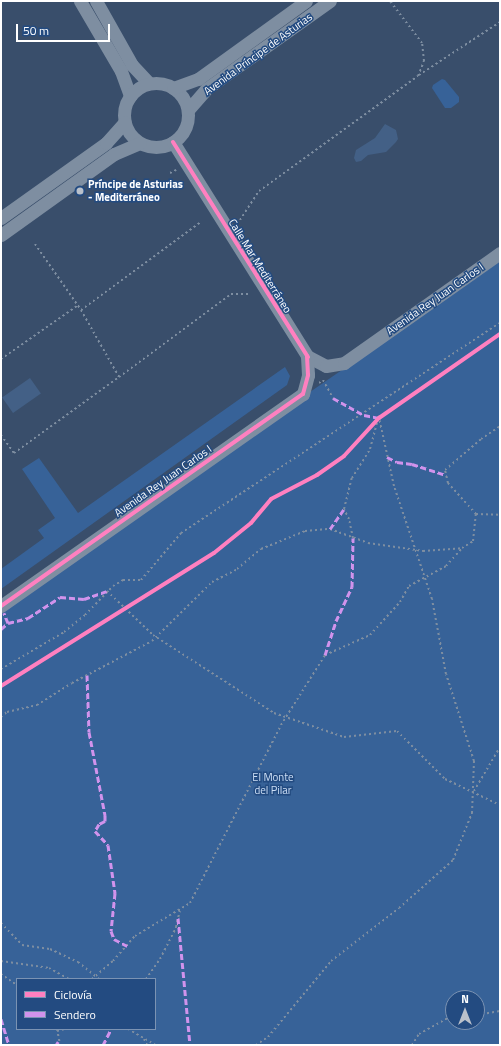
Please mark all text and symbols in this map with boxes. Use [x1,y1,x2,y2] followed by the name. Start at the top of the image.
[201,10,315,98] street label: Avenida Príncipe de Asturias
[18,16,112,42] scale bar
[23,21,49,40] text: 50 m
[88,178,183,204] place label: Príncipe de Asturias - Mediterráneo
[75,186,85,196] marker: Príncipe de Asturias - Mediterráneo
[226,217,294,315] street label: Calle Mar Mediterráneo
[384,260,486,338] street label: Avenida Rey Juan Carlos I
[112,442,214,520] street label: Avenida Rey Juan Carlos I
[252,771,294,797] park label: El Monte del Pilar
[16,978,156,1030] legend
[54,985,92,1004] text: Ciclovía
[445,990,485,1030] north arrow
[461,991,469,1007] text: N
[54,1005,96,1024] text: Sendero

